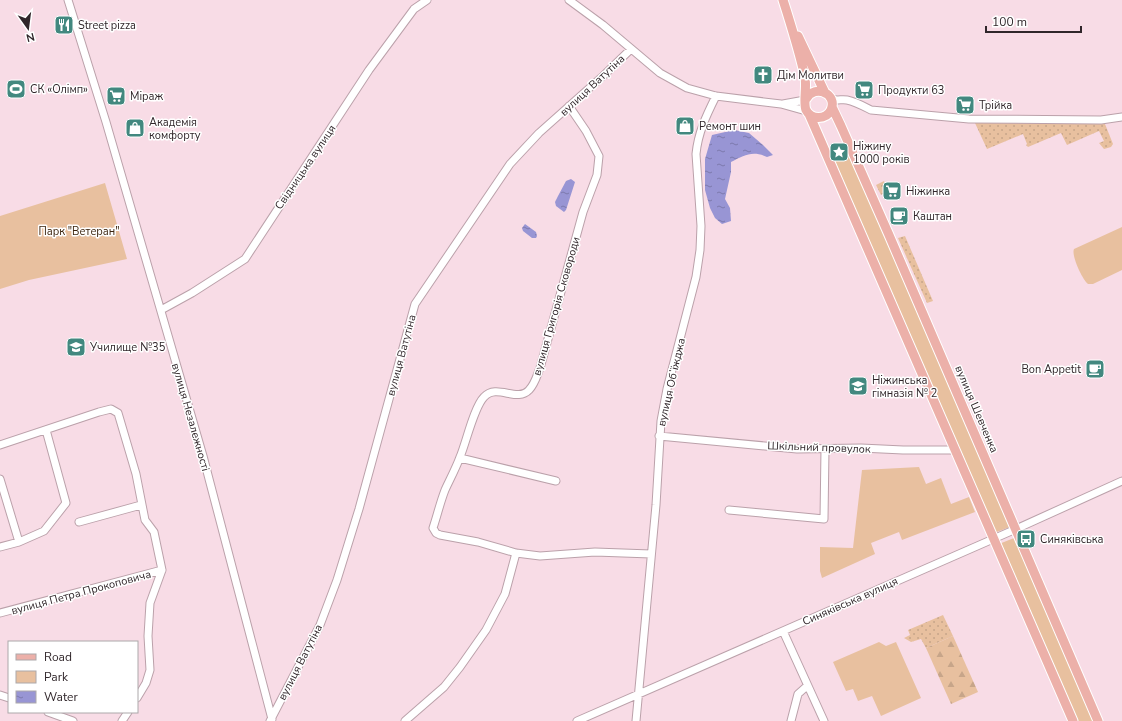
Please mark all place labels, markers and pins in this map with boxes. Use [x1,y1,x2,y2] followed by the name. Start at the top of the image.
[53,14,75,36] restaurant icon: Street pizza
[78,18,136,33] place label: Street pizza
[752,64,774,86] church icon: Дім Молитви
[777,68,844,83] place label: Дім Молитви
[5,78,27,100] sports icon: СК «Олімп»
[853,79,875,101] supermarket icon: Продукти 63
[30,82,88,97] place label: СК «Олімп»
[878,83,944,98] place label: Продукти 63
[105,85,127,107] supermarket icon: Міраж
[130,89,164,104] place label: Міраж
[954,94,976,116] supermarket icon: Трійка
[979,98,1012,113] place label: Трійка
[149,115,201,143] place label: Академія комфорту
[674,115,696,137] shop icon: Ремонт шин
[124,117,146,139] shop icon: Академія комфорту
[699,119,761,134] place label: Ремонт шин
[853,139,909,167] place label: Ніжину 1000 років
[828,141,850,163] place icon: Ніжину 1000 років
[881,180,903,202] supermarket icon: Ніжинка
[906,184,950,199] place label: Ніжинка
[888,205,910,227] cafe icon: Каштан
[913,209,952,224] place label: Каштан
[65,336,87,358] school or university icon: Училище №35
[89,340,166,355] place label: Училище №35
[1084,358,1106,380] cafe icon: Bon Appetit
[1021,362,1081,377] place label: Bon Appetit
[872,373,937,401] place label: Ніжинська гімназія № 2
[847,375,869,397] school or university icon: Ніжинська гімназія № 2
[1015,528,1037,550] bus stop icon: Синяківська
[1040,532,1104,547] place label: Синяківська

